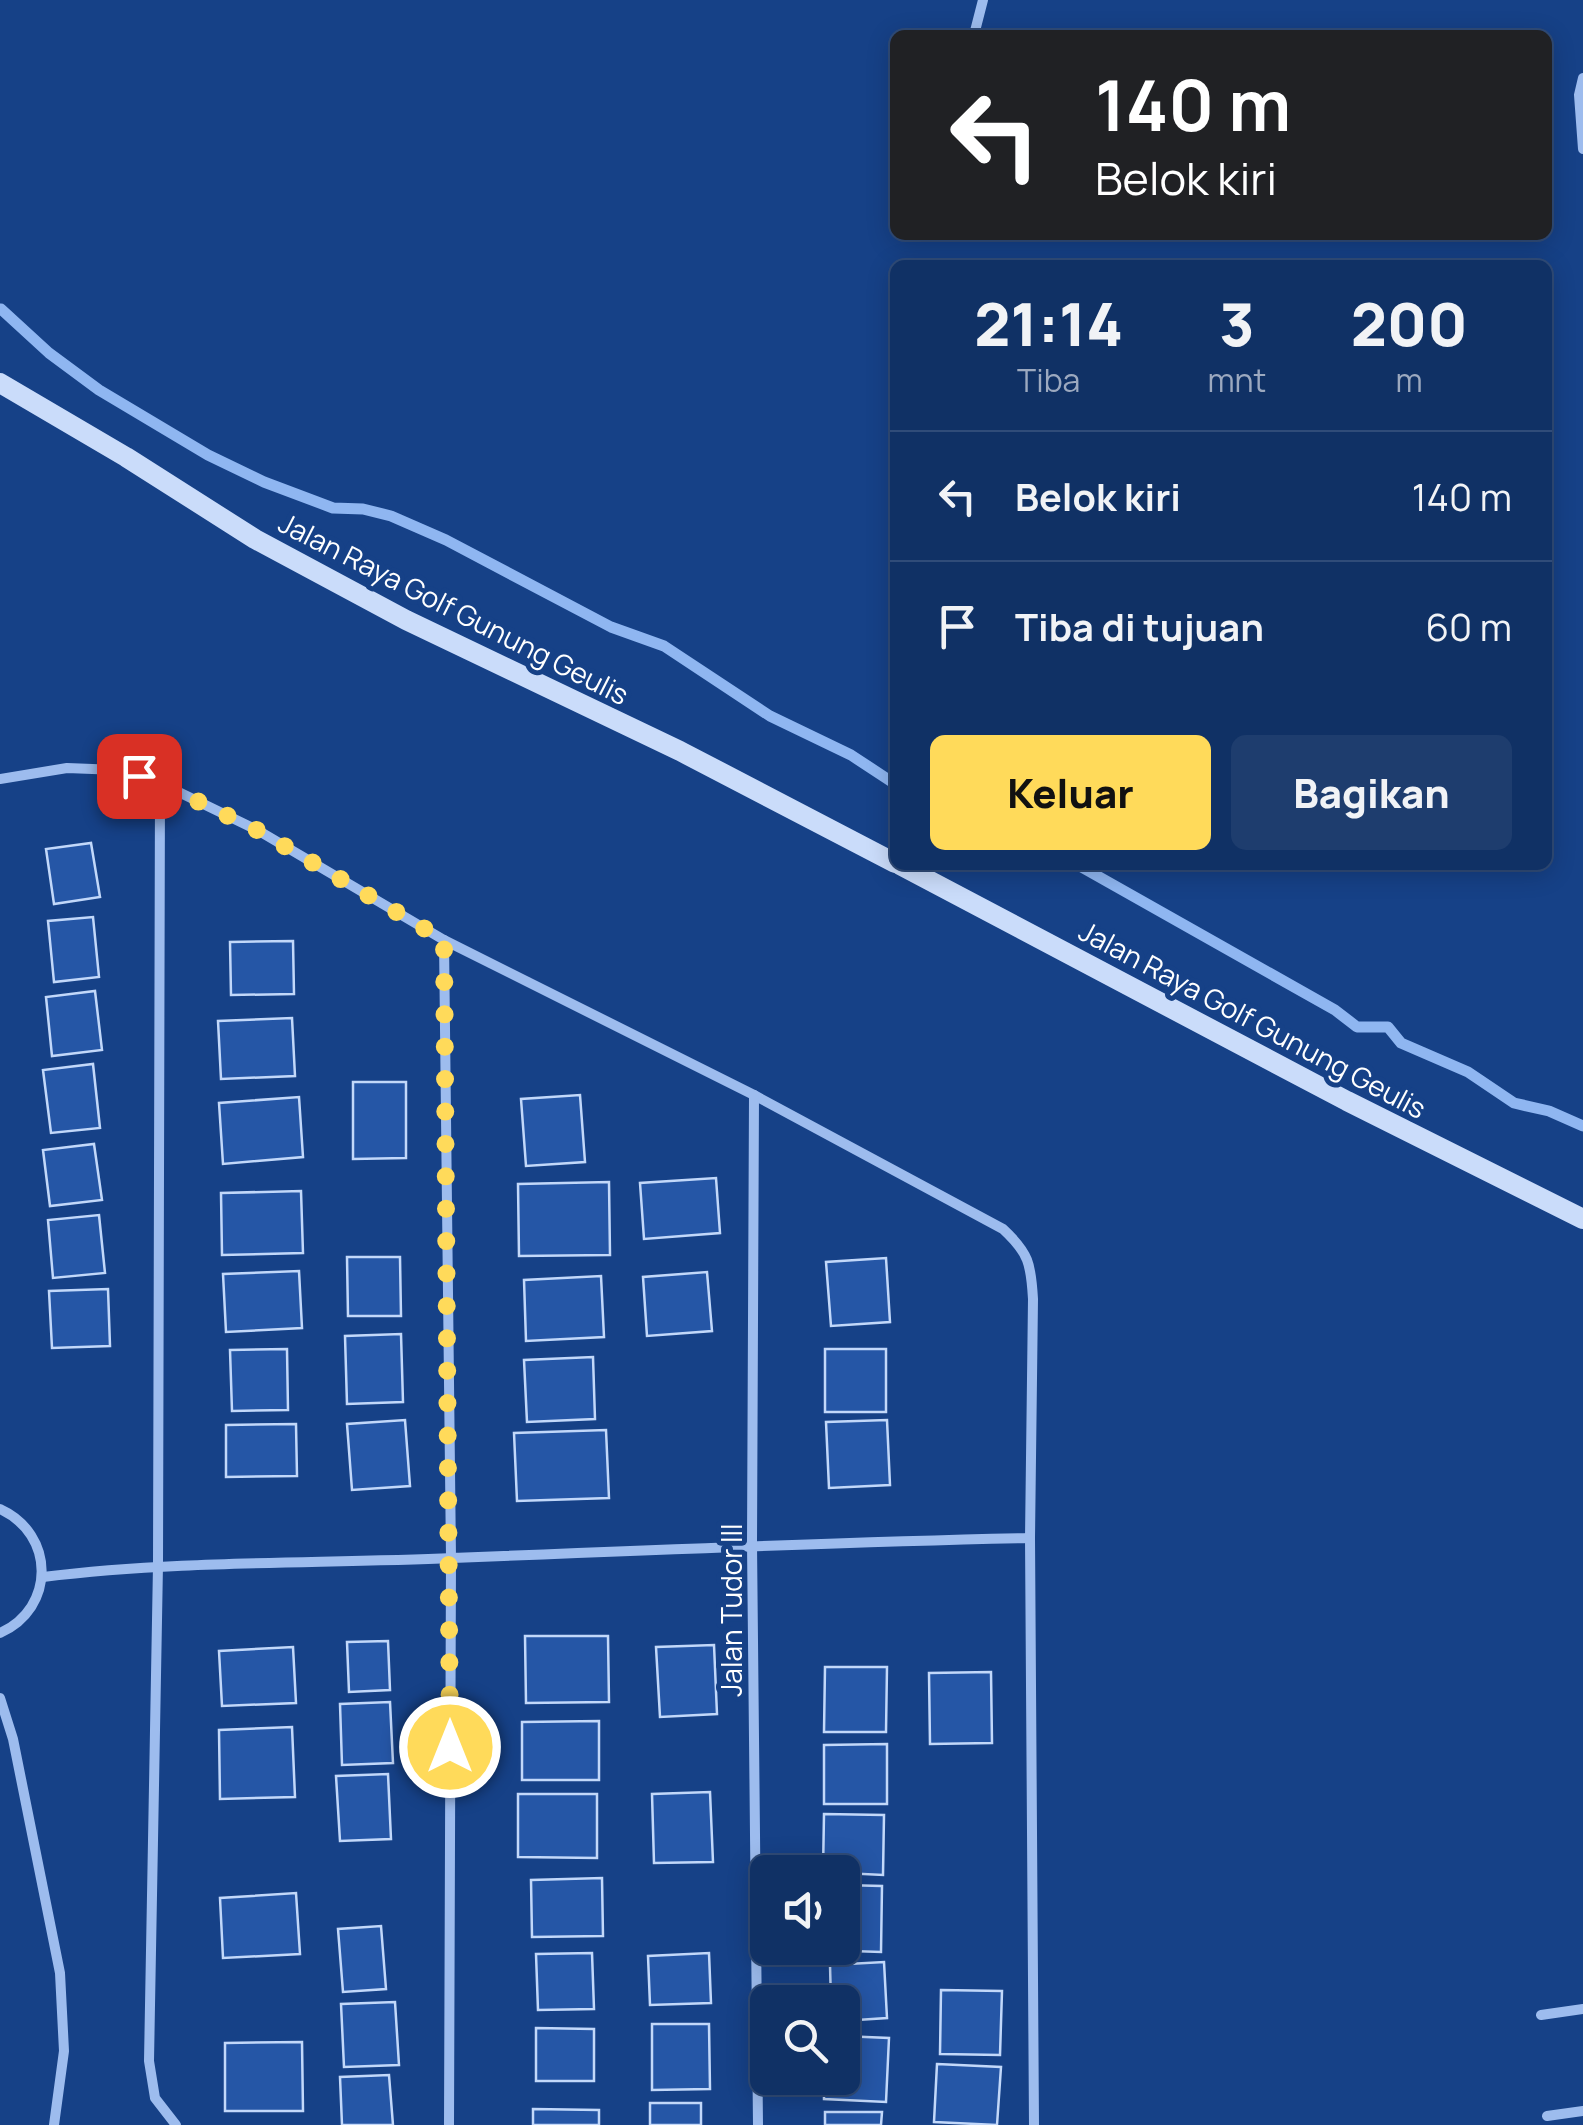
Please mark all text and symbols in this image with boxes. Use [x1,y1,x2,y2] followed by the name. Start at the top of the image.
[1095,56,1291,152] text: 140 m
[930,70,1060,200] icon: left
[1095,147,1277,209] text: Belok kiri
[974,282,1123,364] text: 21:14
[1219,282,1255,364] text: 3
[1351,282,1468,364] text: 200
[1017,358,1080,402] text: Tiba
[1207,358,1266,402] text: mnt
[1396,358,1423,402] text: m
[930,469,985,524] icon: left
[1015,470,1181,522] text: Belok kiri
[1412,470,1512,522] text: 140 m
[273,503,635,713] street label: Jalan Raya Golf Gunung Geulis
[930,599,985,654] icon: arrive
[1015,600,1264,652] text: Tiba di tujuan
[1425,600,1512,652] text: 60 m
[97,734,182,819] pin
[930,735,1211,850] button: Keluar
[1231,735,1512,850] button: Bagikan
[112,749,167,804] icon: arrive
[1073,911,1433,1127] street label: Jalan Raya Golf Gunung Geulis
[712,1523,750,1697] street label: Jalan Tudor III
[398,1695,502,1799] position arrow
[750,1855,860,2095] map controls
[750,1855,860,1965] button: sound
[750,1985,860,2095] button: search

